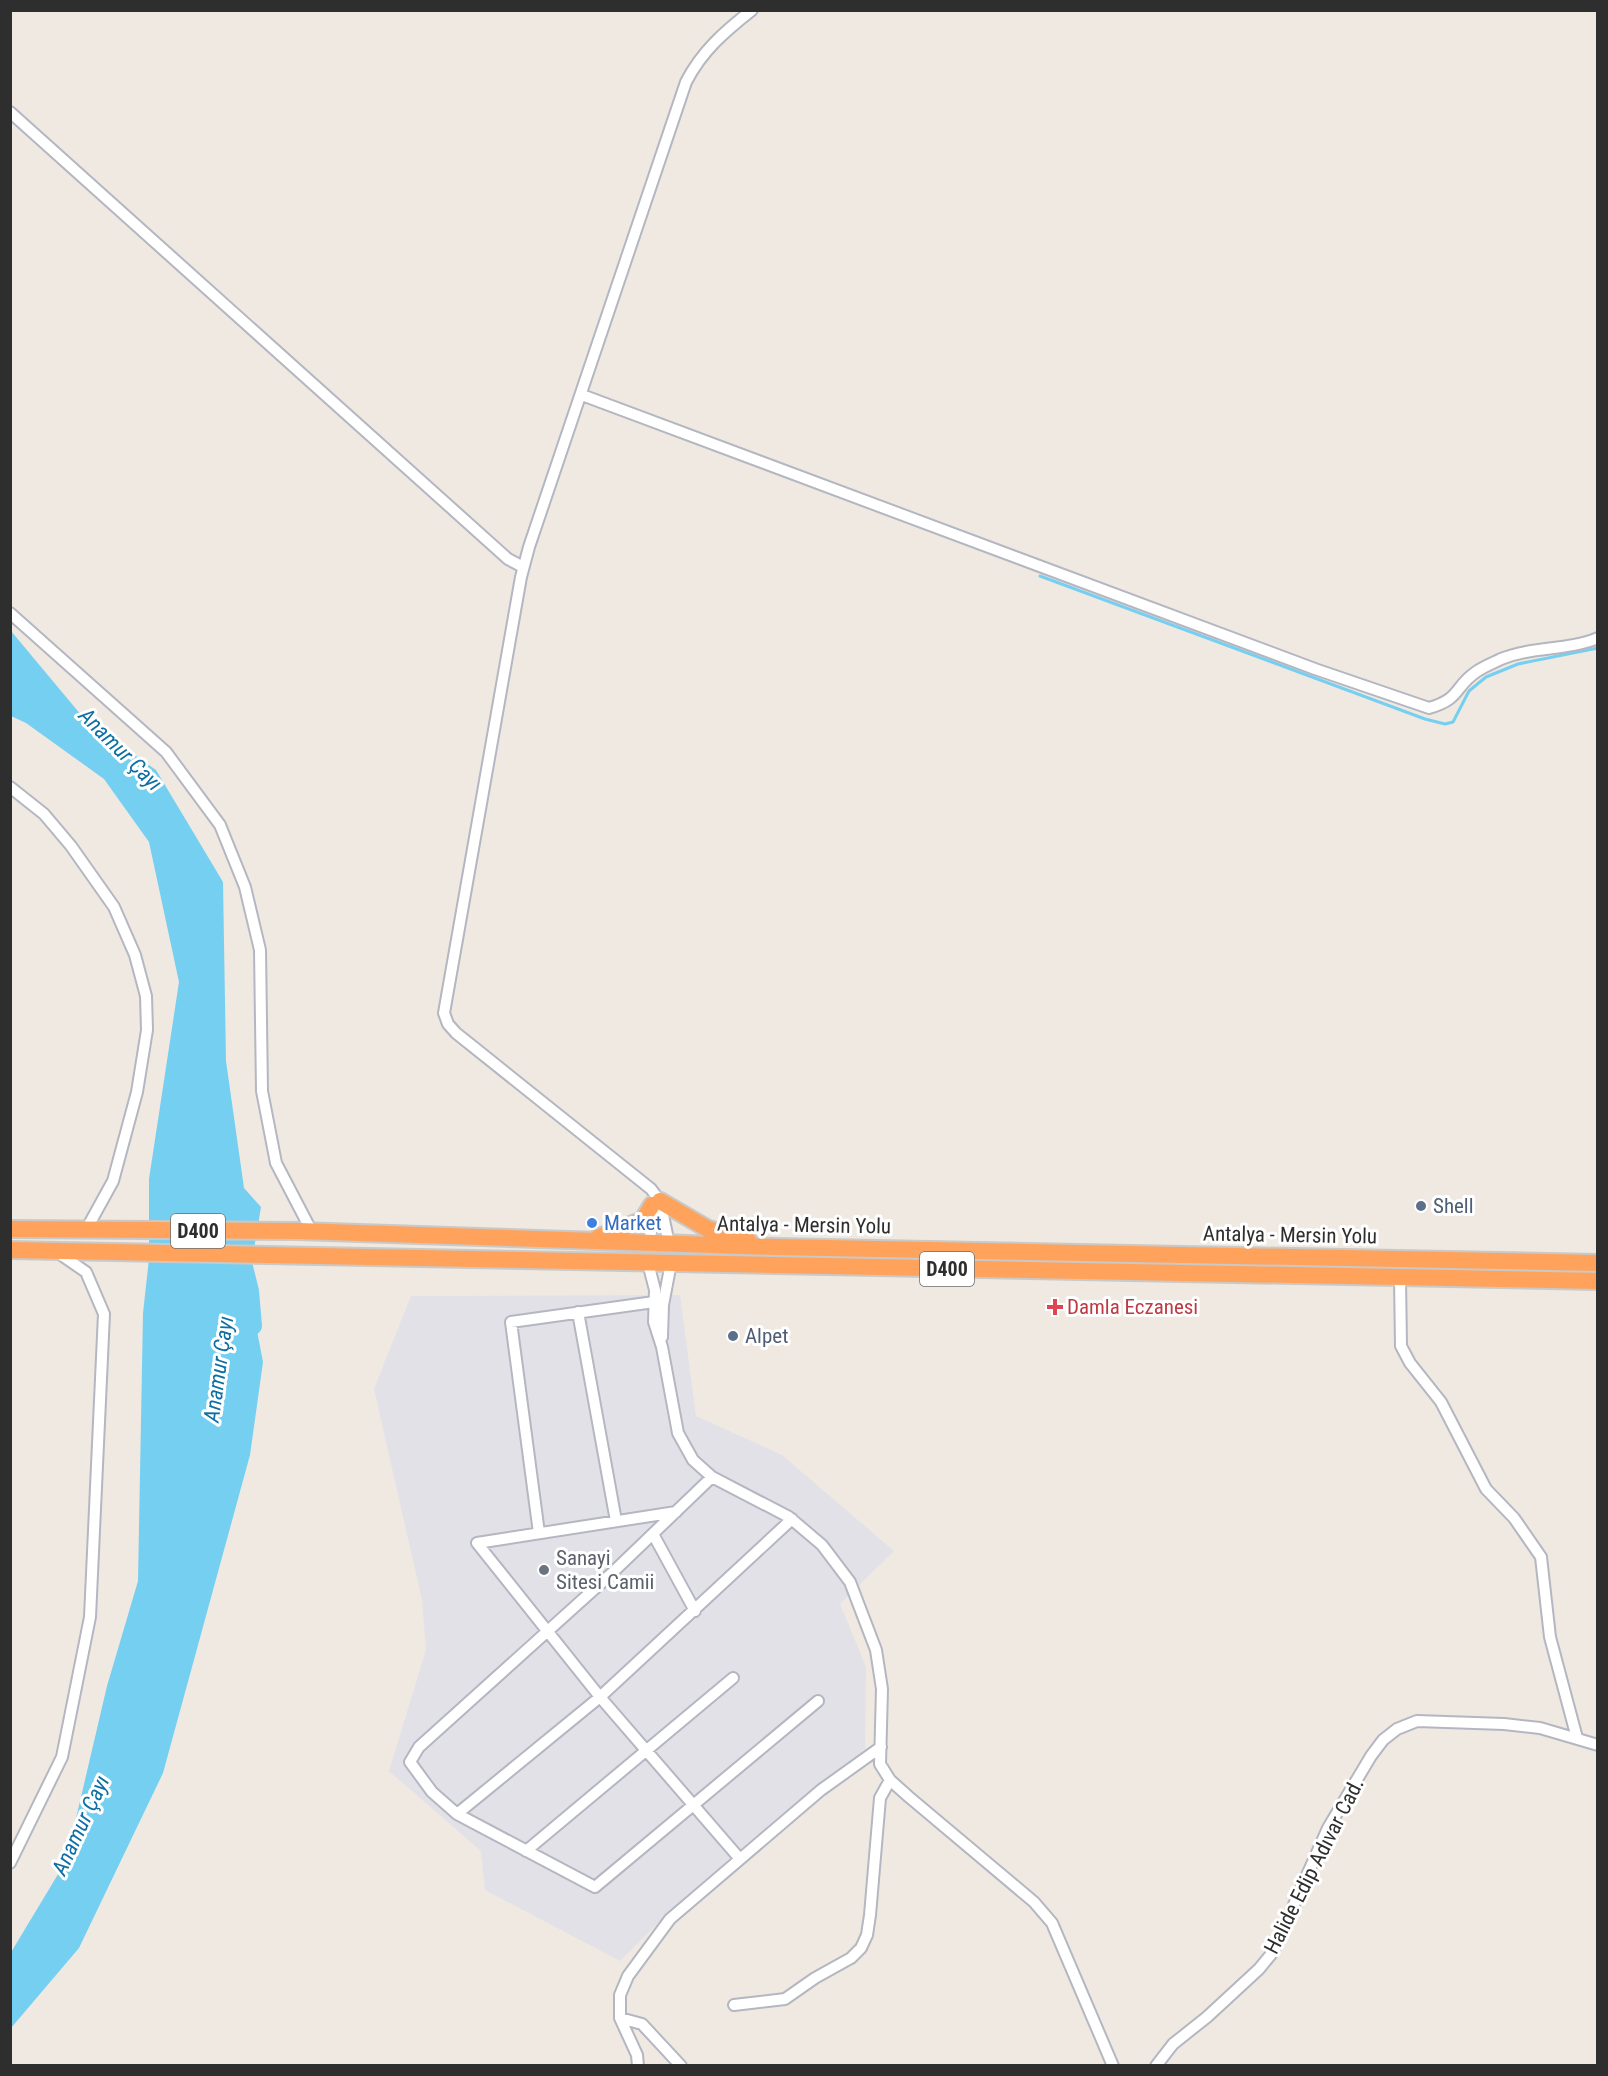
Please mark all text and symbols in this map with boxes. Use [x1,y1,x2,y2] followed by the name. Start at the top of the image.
[73,702,167,796] water label: Anamur Çayı
[1433,1194,1474,1218] place label: Shell
[1414,1199,1428,1213] marker: Shell
[604,1211,662,1235] place label: Market
[717,1211,891,1239] street label: Antalya - Mersin Yolu
[171,1214,225,1248] road number: D400
[585,1216,599,1230] marker: Market
[1203,1221,1377,1249] street label: Antalya - Mersin Yolu
[920,1252,974,1286] road number: D400
[1067,1295,1198,1319] place label: Damla Eczanesi
[1048,1300,1062,1314] marker: Damla Eczanesi
[199,1314,238,1425] water label: Anamur Çayı
[745,1324,788,1348] place label: Alpet
[726,1329,740,1343] marker: Alpet
[556,1546,654,1594] place label: Sanayi Sitesi Camii
[537,1563,551,1577] marker: Sanayi Sitesi Camii
[46,1772,114,1880] water label: Anamur Çayı
[1259,1774,1369,1958] street label: Halide Edip Adıvar Cad.

